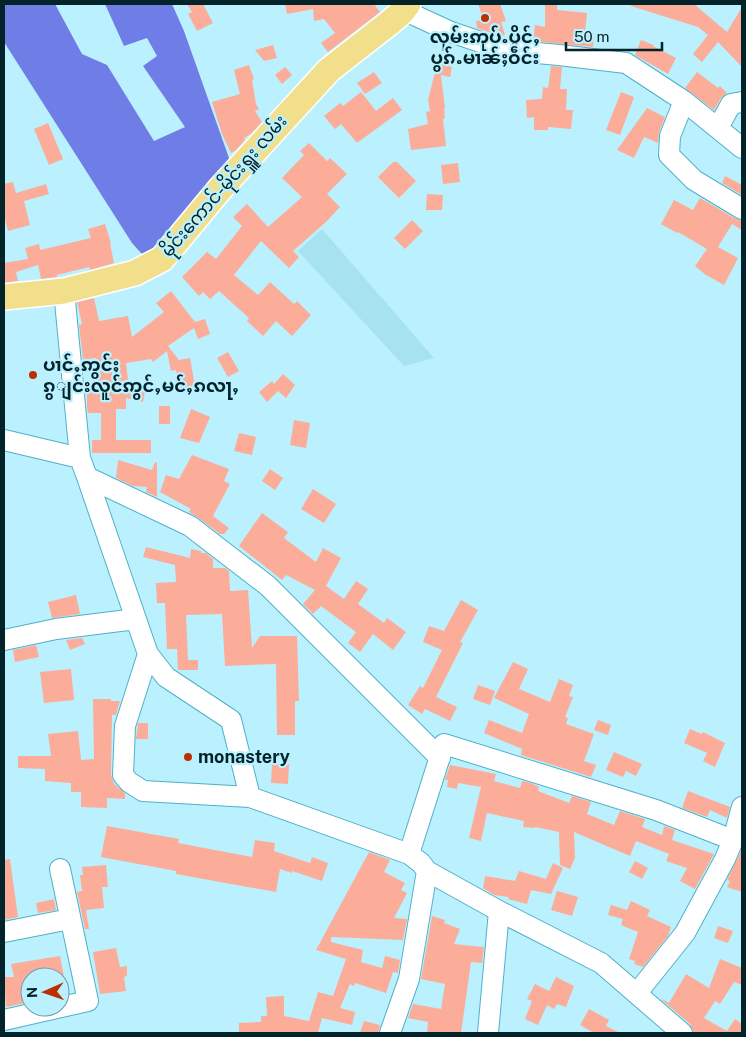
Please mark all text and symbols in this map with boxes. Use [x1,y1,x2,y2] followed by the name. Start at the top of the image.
[479,12,491,24] marker: လုမ်းဢုပ်ႉပိူင်ႇ ပွၵ်ႉမၢၼ်ႈဝဵင်း
[566,20,662,52] scale bar
[430,25,540,72] place label: လုမ်းဢုပ်ႉပိူင်ႇ ပွၵ်ႉမၢၼ်ႈဝဵင်း
[574,28,609,45] text: 50 m
[154,108,295,264] street label: မိုင်းကောင်-မိုင်းရှူး လမ်း
[43,353,239,401] place label: ပၢင်ႇဢွင်ႈ ၵွျင်းလူင်ဢွင်ႇမင်ႇၵလႃႇ
[27,369,39,381] marker: ပၢင်ႇဢွင်ႈ ၵွျင်းလူင်ဢွင်ႇမင်ႇၵလႃႇ
[198,746,290,767] place label: monastery
[182,751,194,763] marker: monastery
[20,967,70,1017] north arrow
[24,987,40,998] text: N

